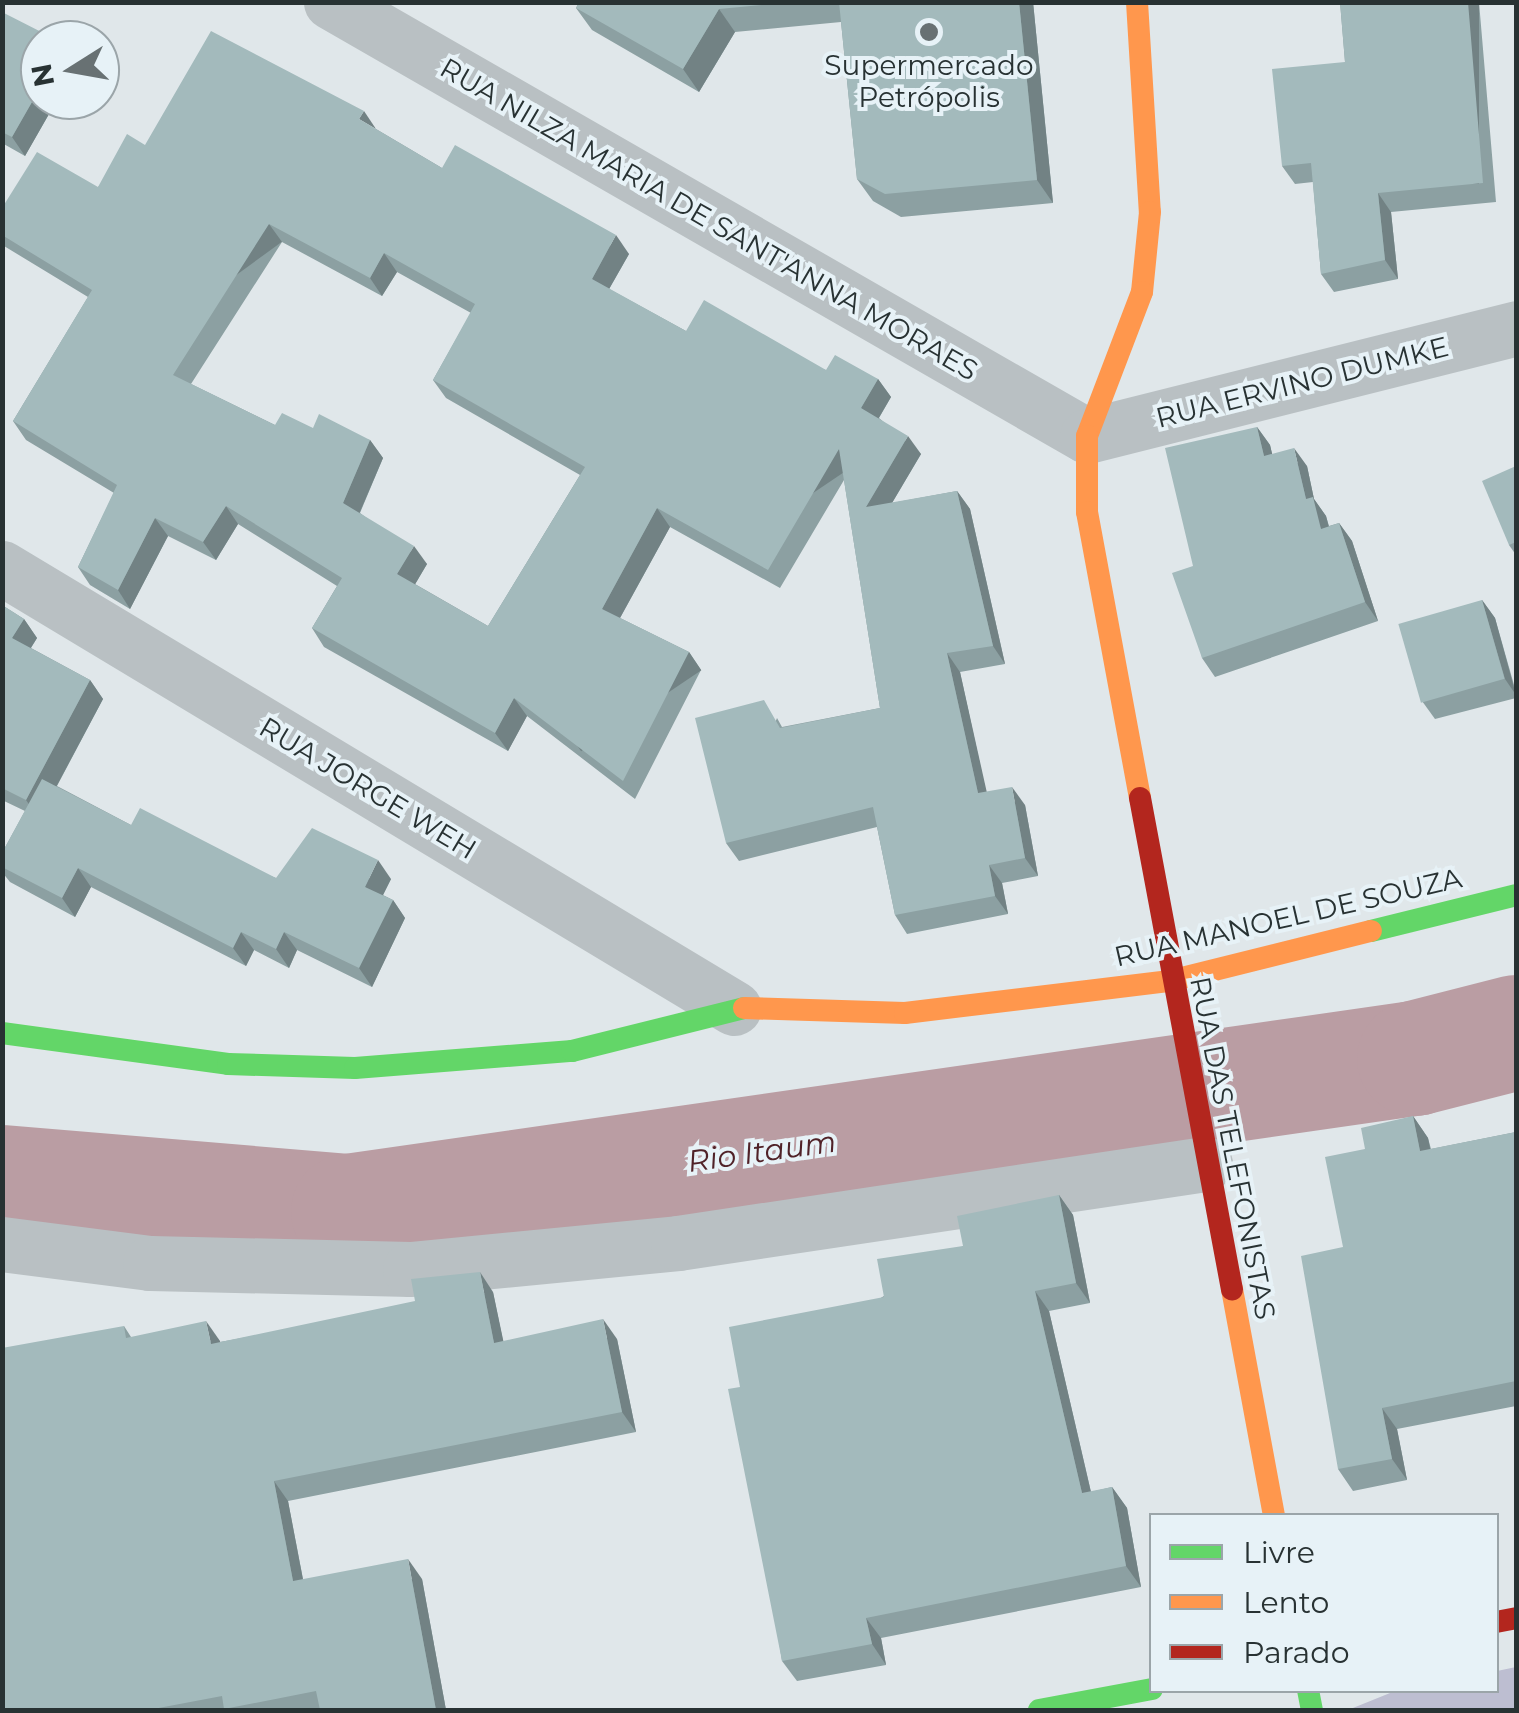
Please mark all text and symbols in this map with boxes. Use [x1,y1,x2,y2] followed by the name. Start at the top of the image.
[20,20,120,120] north arrow
[918,21,940,43] marker: Supermercado Petrópolis
[824,48,1034,114] place label: Supermercado Petrópolis
[434,51,984,387] street label: RUA NILZA MARIA DE SANT'ANNA MORAES
[24,61,61,90] text: N
[1152,329,1452,435] street label: RUA ERVINO DUMKE
[253,710,483,866] street label: RUA JORGE WEH
[1111,861,1465,973] street label: RUA MANOEL DE SOUZA
[1183,974,1283,1322] street label: RUA DAS TELEFONISTAS
[685,1124,839,1180] water label: Rio Itaum
[1149,1513,1499,1693] legend
[1243,1534,1315,1571] text: Livre
[1243,1584,1329,1621] text: Lento
[1243,1634,1349,1671] text: Parado

